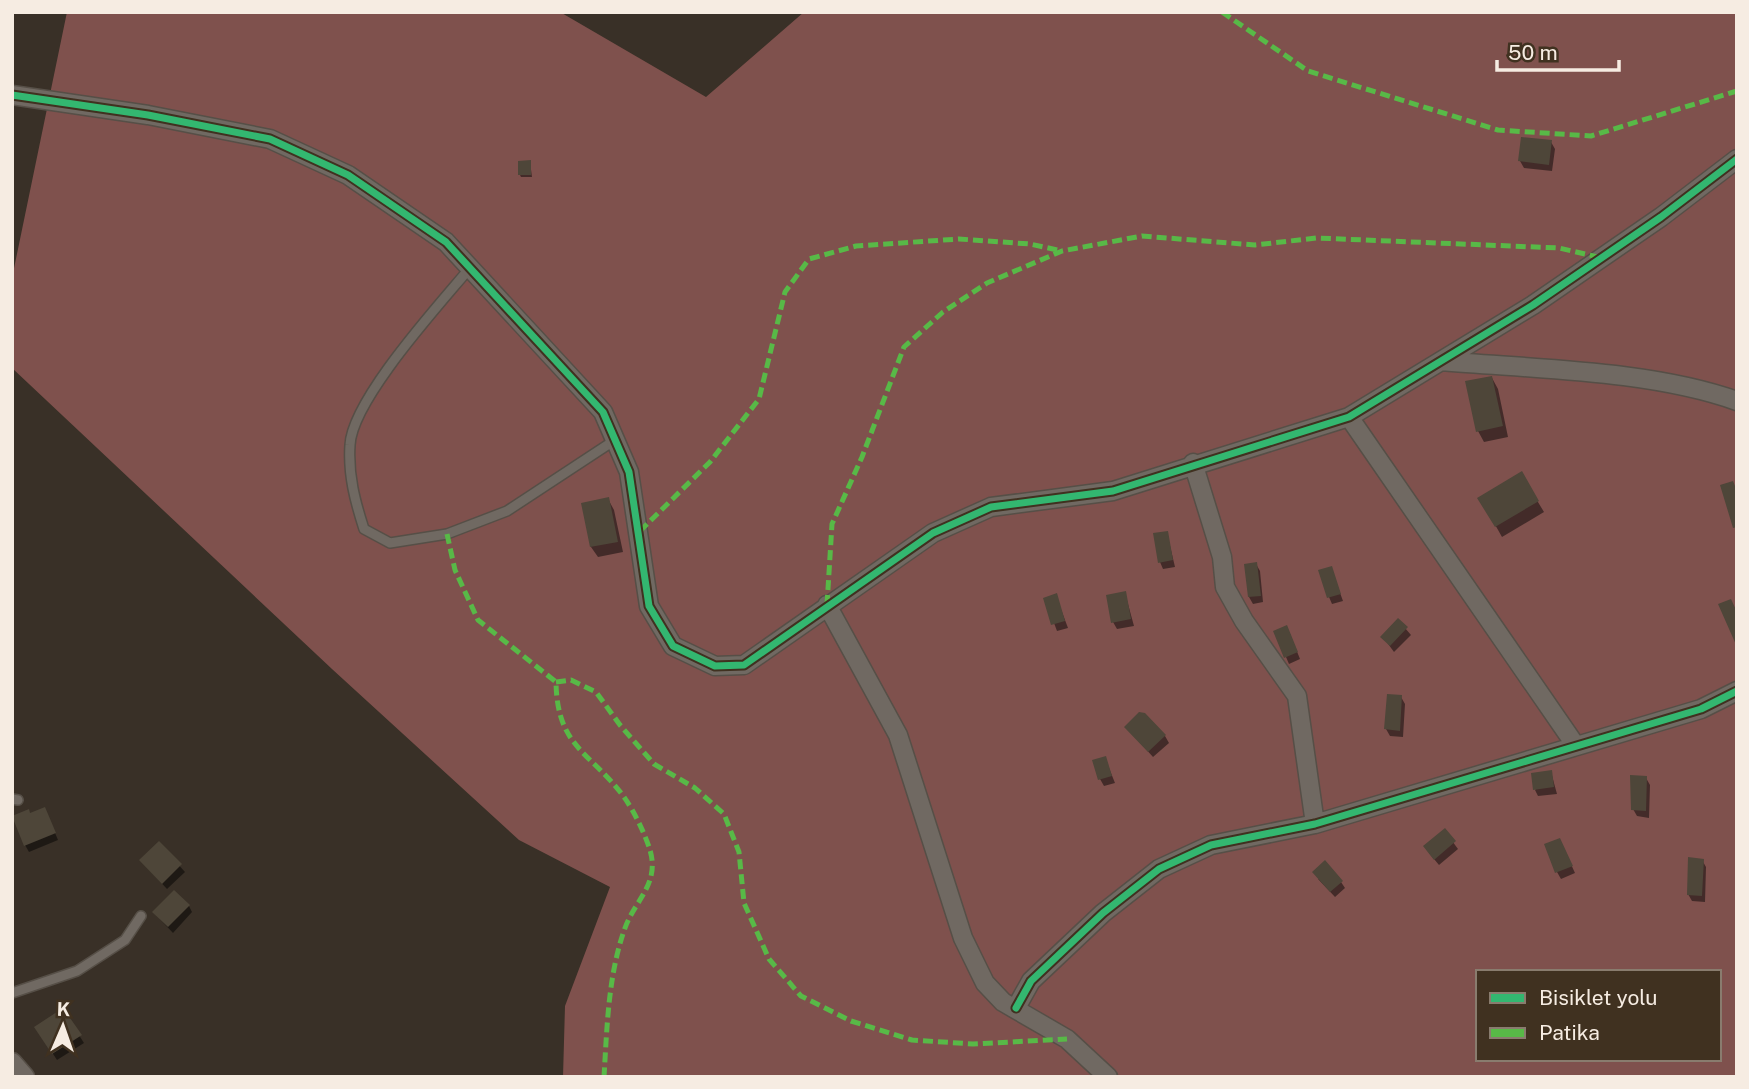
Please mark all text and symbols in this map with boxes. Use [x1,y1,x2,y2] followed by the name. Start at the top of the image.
[1497,28,1620,72] scale bar
[1508,40,1558,65] text: 50 m
[1476,970,1721,1061] legend
[1539,985,1658,1010] text: Bisiklet yolu
[28,991,98,1061] north arrow
[56,998,71,1020] text: K
[1539,1020,1600,1045] text: Patika

